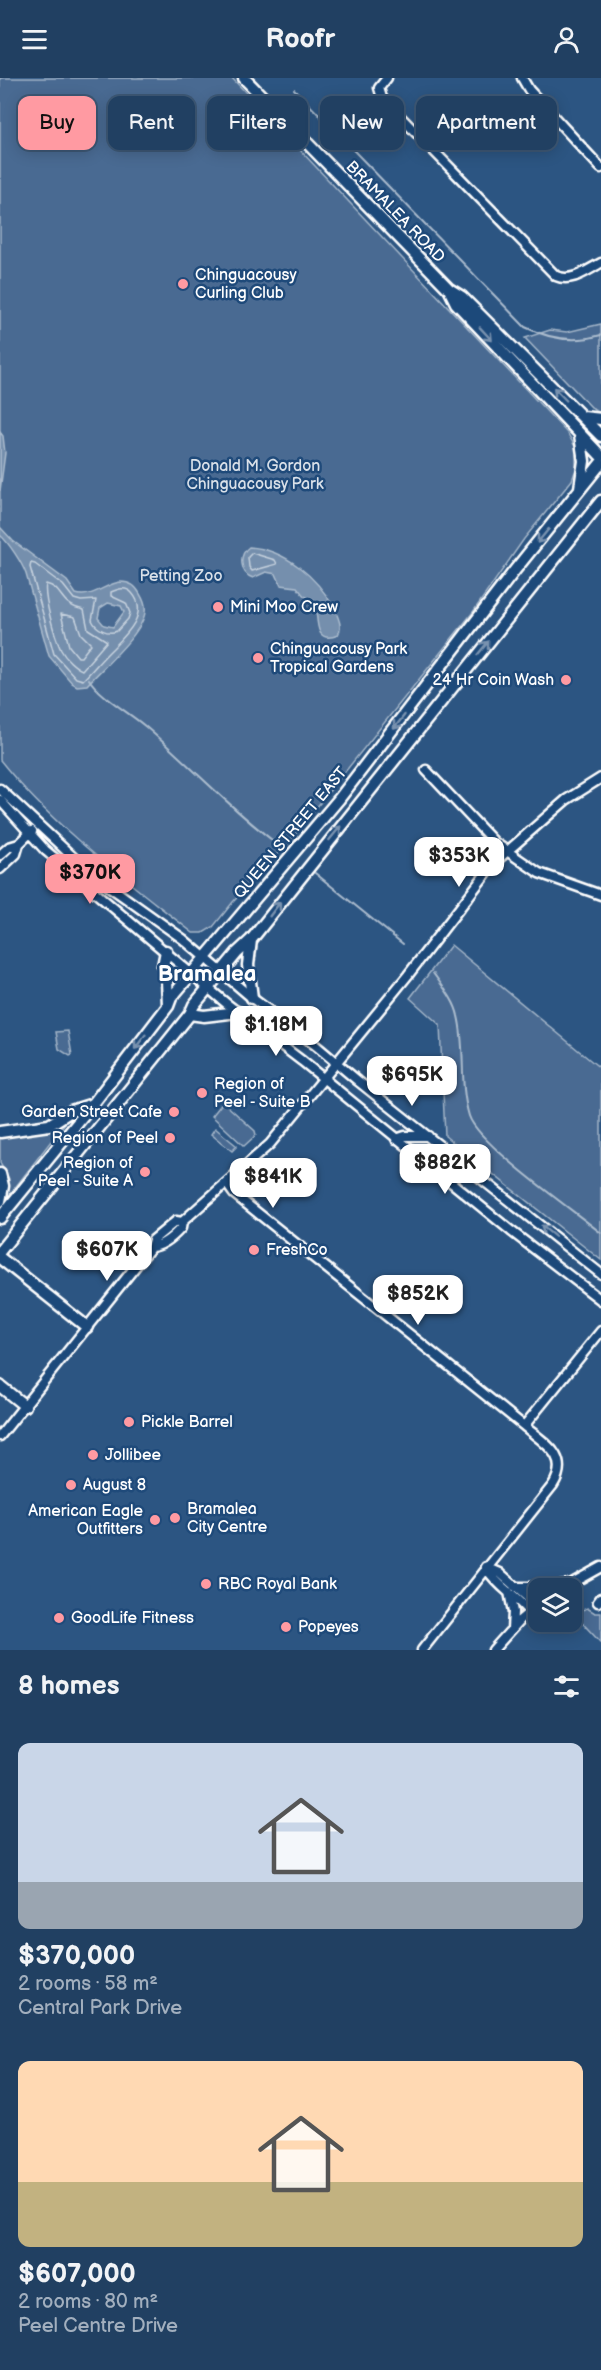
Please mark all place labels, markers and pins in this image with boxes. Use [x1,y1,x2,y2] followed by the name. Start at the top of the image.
[195,266,298,303] place label: Chinguacousy Curling Club
[176,277,190,291] marker: Chinguacousy Curling Club
[230,598,338,617] place label: Mini Moo Crew
[211,600,225,614] marker: Mini Moo Crew
[270,640,407,677] place label: Chinguacousy Park Tropical Gardens
[251,651,265,665] marker: Chinguacousy Park Tropical Gardens
[433,671,554,690] place label: 24 Hr Coin Wash
[559,673,573,687] marker: 24 Hr Coin Wash
[417,837,501,888] pin: $353K
[48,854,132,905] pin: $370K
[227,1006,325,1057] pin: $1.18M
[370,1056,454,1107] pin: $695K
[214,1075,310,1112] place label: Region of Peel - Suite B
[195,1086,209,1100] marker: Region of Peel - Suite B
[21,1103,162,1122] place label: Garden Street Cafe
[167,1105,181,1119] marker: Garden Street Cafe
[51,1129,158,1148] place label: Region of Peel
[163,1131,177,1145] marker: Region of Peel
[403,1144,487,1195] pin: $882K
[38,1154,133,1191] place label: Region of Peel - Suite A
[231,1158,315,1209] pin: $841K
[138,1165,152,1179] marker: Region of Peel - Suite A
[65,1231,149,1282] pin: $607K
[266,1241,328,1260] place label: FreshCo
[247,1243,261,1257] marker: FreshCo
[376,1275,460,1326] pin: $852K
[141,1413,233,1432] place label: Pickle Barrel
[122,1415,136,1429] marker: Pickle Barrel
[105,1446,161,1465] place label: Jollibee
[86,1448,100,1462] marker: Jollibee
[83,1476,146,1495] place label: August 8
[64,1478,78,1492] marker: August 8
[187,1500,268,1537] place label: Bramalea City Centre
[28,1502,143,1539] place label: American Eagle Outfitters
[168,1511,182,1525] marker: Bramalea City Centre
[148,1513,162,1527] marker: American Eagle Outfitters
[218,1575,337,1594] place label: RBC Royal Bank
[199,1577,213,1591] marker: RBC Royal Bank
[71,1609,194,1628] place label: GoodLife Fitness
[52,1611,66,1625] marker: GoodLife Fitness
[298,1618,359,1637] place label: Popeyes
[279,1620,293,1634] marker: Popeyes

